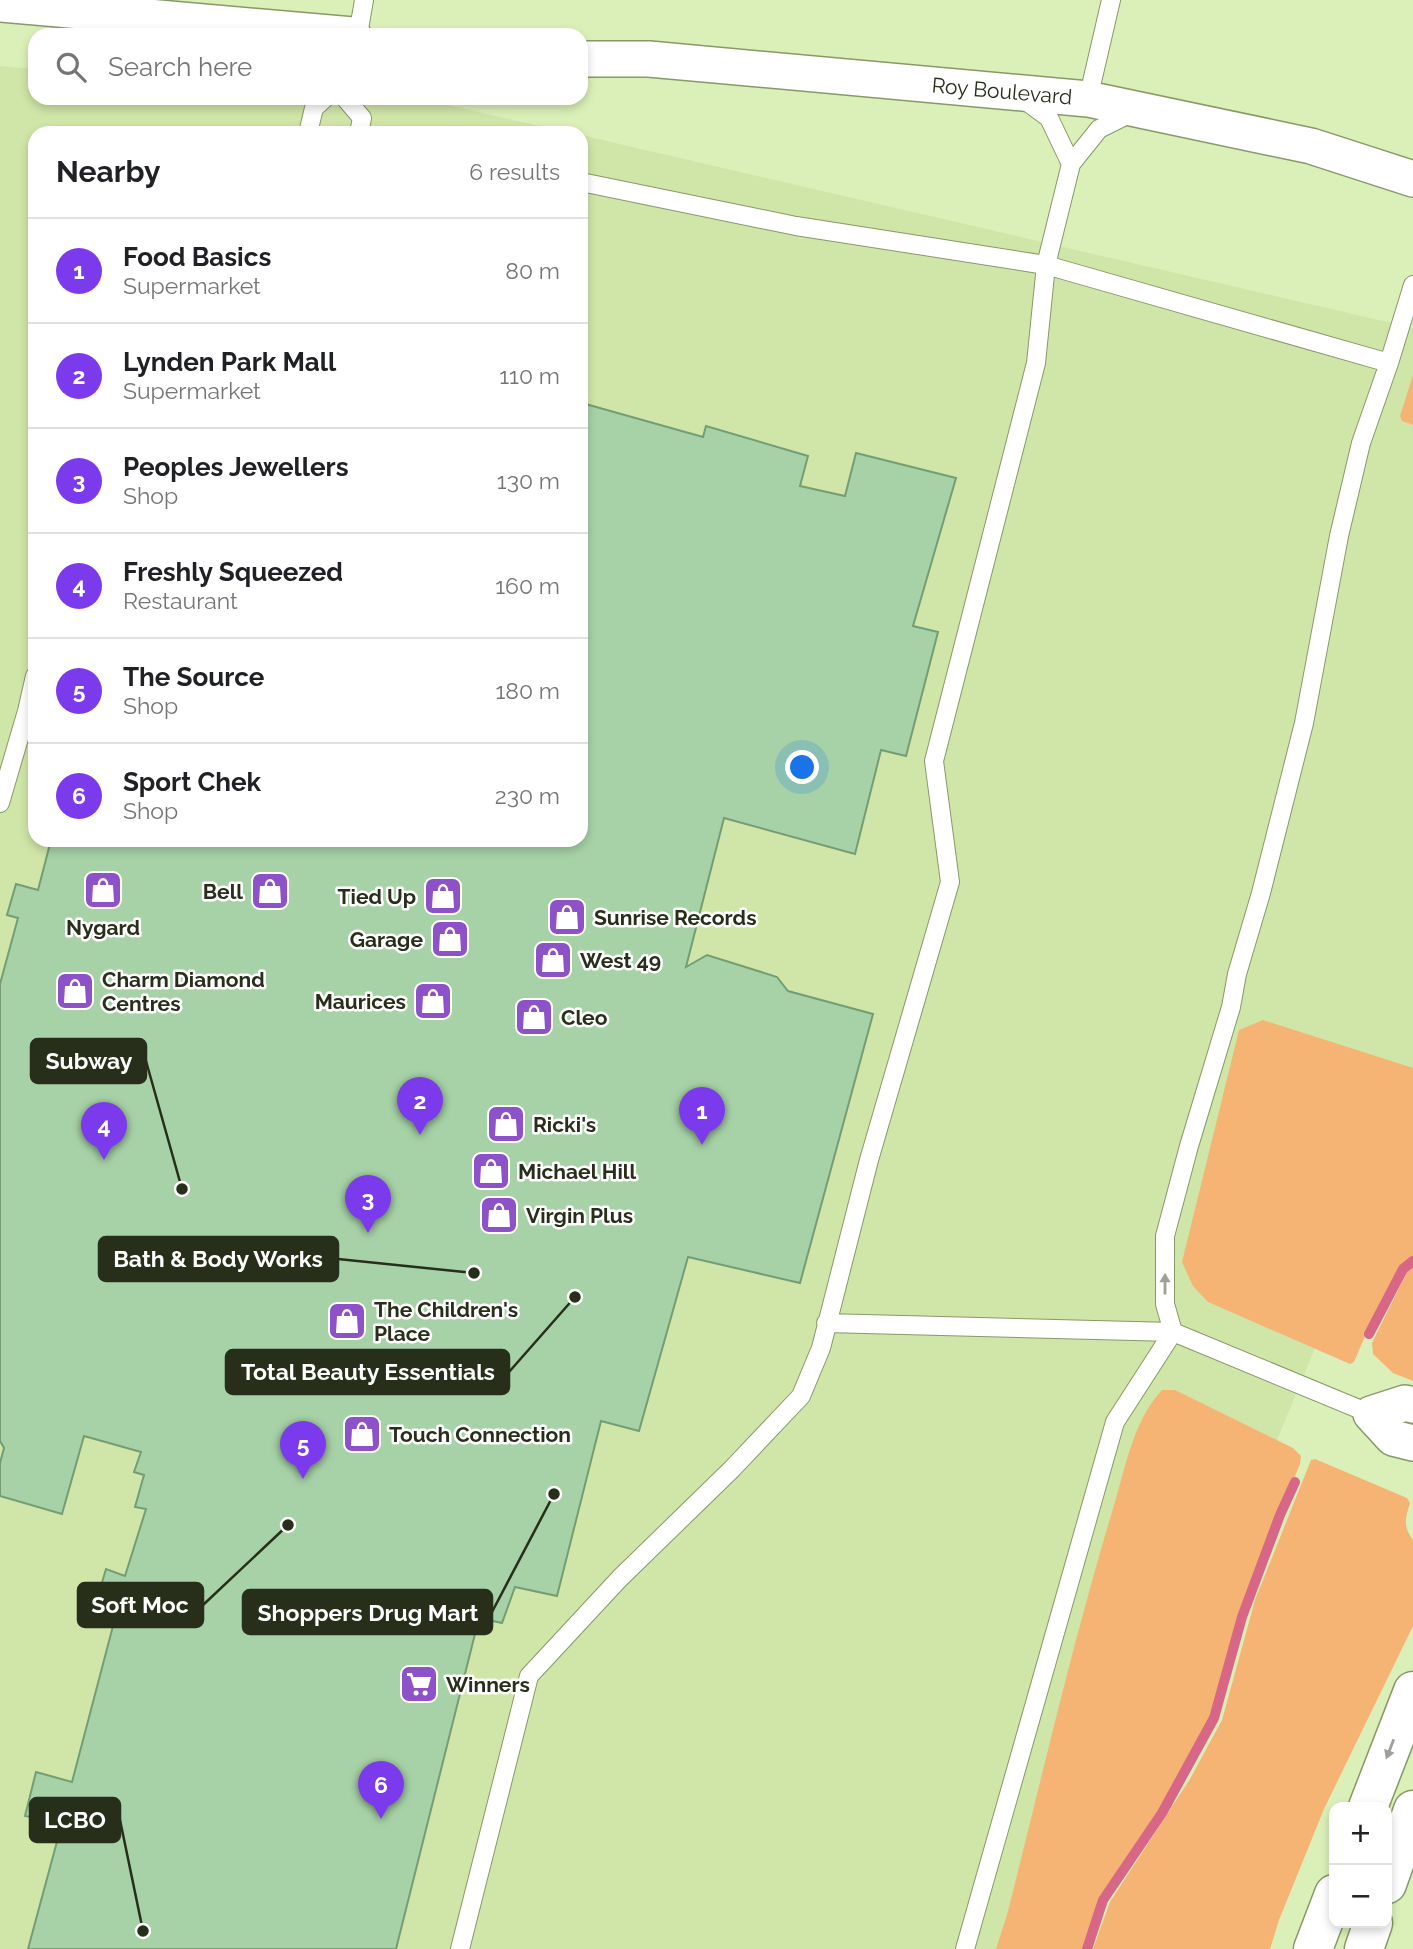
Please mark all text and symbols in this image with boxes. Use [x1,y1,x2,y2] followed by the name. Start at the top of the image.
[28,28,588,105] search box
[52,48,90,86] icon: search
[108,52,252,82] text: Search here
[931,72,1073,110] street label: Roy Boulevard
[56,154,160,189] text: Nearby
[469,158,560,185] text: 6 results
[123,242,271,272] text: Food Basics
[73,257,85,284] text: 1
[505,257,560,284] text: 80 m
[123,272,261,299] text: Supermarket
[123,347,336,377] text: Lynden Park Mall
[73,362,85,389] text: 2
[499,362,560,389] text: 110 m
[123,377,261,404] text: Supermarket
[123,452,349,482] text: Peoples Jewellers
[73,467,85,494] text: 3
[497,467,560,494] text: 130 m
[123,482,178,509] text: Shop
[123,557,343,587] text: Freshly Squeezed
[72,572,86,599] text: 4
[495,572,560,599] text: 160 m
[123,587,238,614] text: Restaurant
[123,662,264,692] text: The Source
[73,677,85,704] text: 5
[495,677,560,704] text: 180 m
[123,692,178,719] text: Shop
[785,750,819,784] your location
[123,767,261,797] text: Sport Chek
[72,782,86,809] text: 6
[495,782,560,809] text: 230 m
[123,797,178,824] text: Shop
[82,869,124,911] shop icon: Nygard
[249,870,291,912] shop icon: Bell
[422,875,464,917] shop icon: Tied Up
[203,879,243,904] place label: Bell
[338,884,416,909] place label: Tied Up
[546,896,588,938] shop icon: Sunrise Records
[594,905,757,930] place label: Sunrise Records
[66,915,140,940] place label: Nygard
[429,918,471,960] shop icon: Garage
[350,927,423,952] place label: Garage
[532,939,574,981] shop icon: West 49
[580,948,661,973] place label: West 49
[102,967,265,1016] place label: Charm Diamond Centres
[54,970,96,1012] shop icon: Charm Diamond Centres
[412,980,454,1022] shop icon: Maurices
[315,989,406,1014] place label: Maurices
[513,996,555,1038] shop icon: Cleo
[561,1005,608,1030] place label: Cleo
[31,1039,146,1083] callout: Subway
[46,1047,133,1074] text: Subway
[397,1077,443,1135] pin: 2
[679,1087,725,1145] pin: 1
[81,1102,127,1160] pin: 4
[485,1103,527,1145] shop icon: Ricki's
[533,1112,596,1137] place label: Ricki's
[470,1150,512,1192] shop icon: Michael Hill
[518,1159,636,1184] place label: Michael Hill
[345,1175,391,1233] pin: 3
[478,1194,520,1236] shop icon: Virgin Plus
[526,1203,633,1228] place label: Virgin Plus
[99,1237,338,1281] callout: Bath & Body Works
[113,1245,323,1272] text: Bath & Body Works
[1159,1273,1171,1295] one-way arrow
[374,1297,518,1346] place label: The Children's Place
[326,1300,368,1342] shop icon: The Children's Place
[226,1350,509,1394] callout: Total Beauty Essentials
[241,1358,495,1385] text: Total Beauty Essentials
[341,1413,383,1455] shop icon: Touch Connection
[280,1421,326,1479] pin: 5
[389,1422,571,1447] place label: Touch Connection
[78,1583,203,1627] callout: Soft Moc
[243,1590,492,1634] callout: Shoppers Drug Mart
[91,1591,189,1618] text: Soft Moc
[258,1599,479,1626] text: Shoppers Drug Mart
[398,1663,440,1705] supermarket icon: Winners
[446,1672,530,1697] place label: Winners
[1384,1739,1395,1760] one-way arrow
[358,1761,404,1819] pin: 6
[30,1798,120,1842] callout: LCBO
[1329,1802,1392,1928] map controls
[1329,1802,1392,1865] button: +
[44,1806,106,1833] text: LCBO
[1329,1865,1392,1928] button: −

